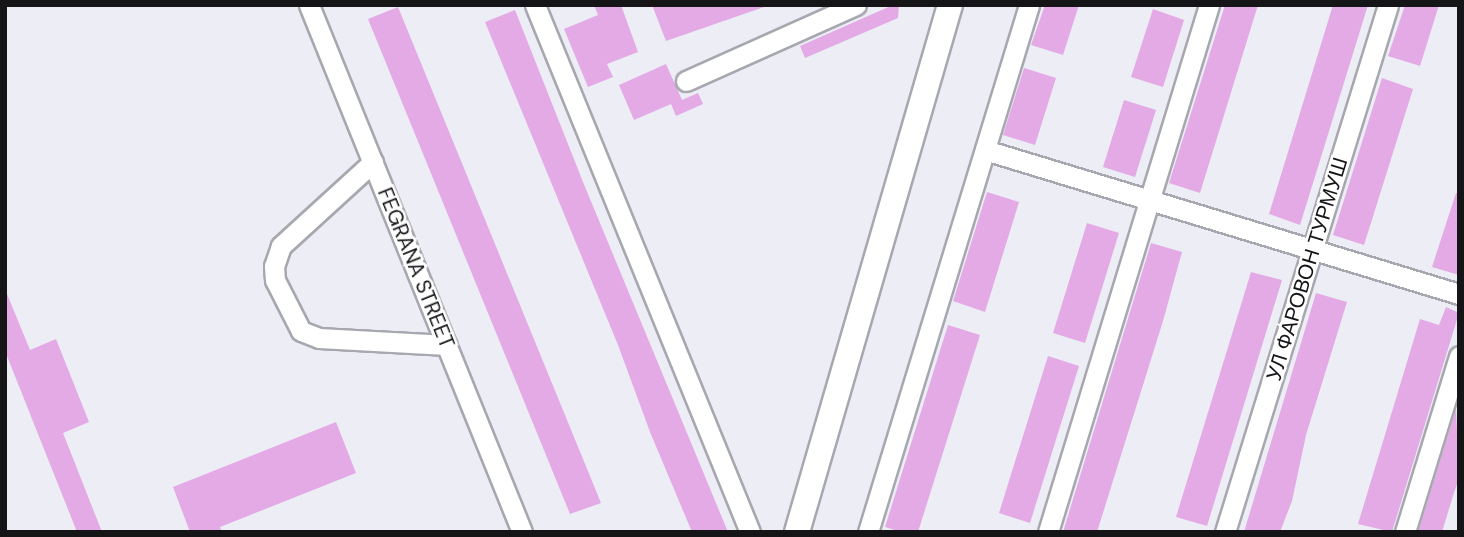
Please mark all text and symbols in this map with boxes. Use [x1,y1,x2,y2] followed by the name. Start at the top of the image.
[1261,154,1353,384] street label: УЛ ФАРОВОН ТУРМУШ
[372,184,460,352] street label: FEGRANA STREET

